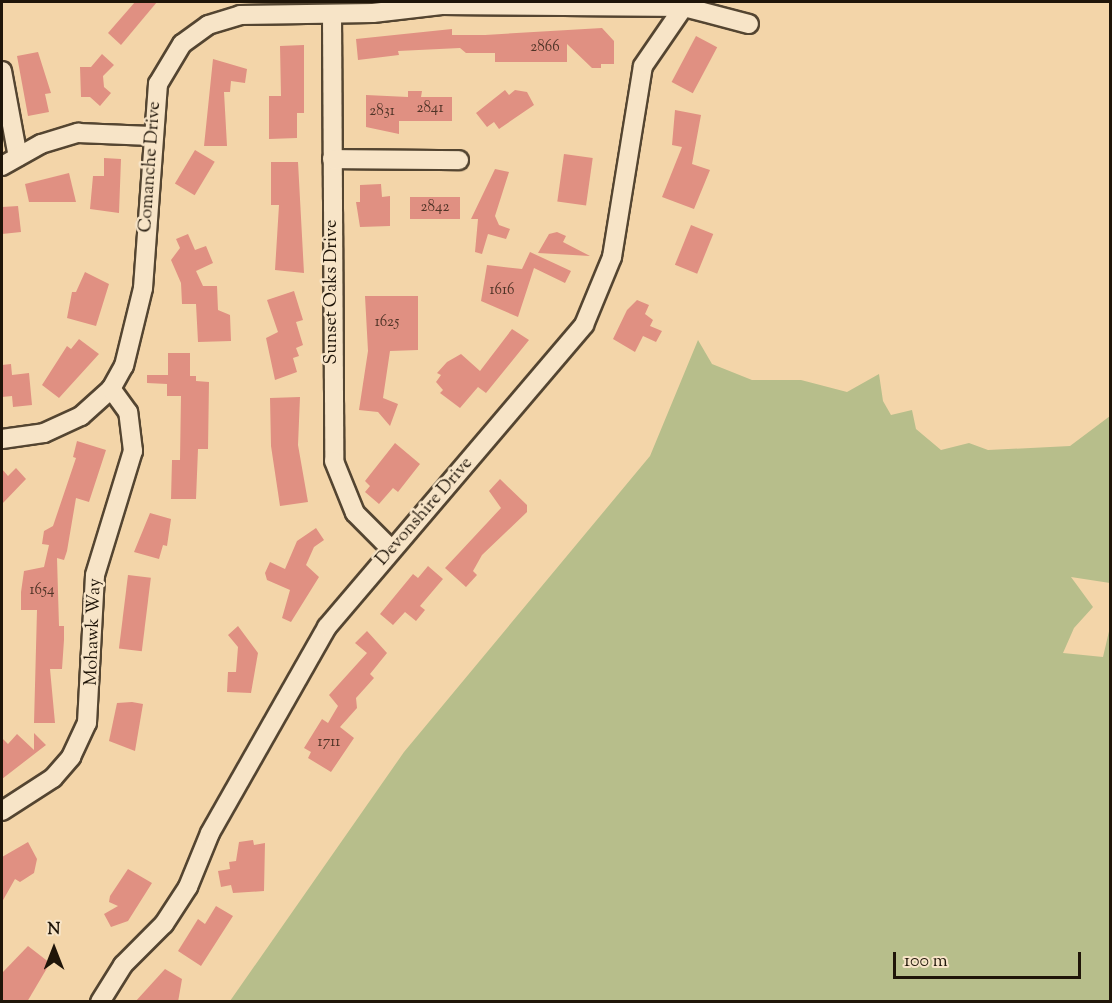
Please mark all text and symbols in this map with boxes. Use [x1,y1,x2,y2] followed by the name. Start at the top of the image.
[530,39,560,57] house number: 2866
[416,100,444,118] house number: 2841
[136,101,166,233] street label: Comanche Drive
[369,103,395,121] house number: 2831
[421,199,449,217] house number: 2842
[321,220,343,364] street label: Sunset Oaks Drive
[490,282,514,300] house number: 1616
[375,314,399,332] house number: 1625
[372,453,478,571] street label: Devonshire Drive
[81,578,107,686] street label: Mohawk Way
[29,582,55,600] house number: 1654
[318,734,340,752] house number: 1711
[24,919,84,979] north arrow
[48,919,60,942] text: N
[896,940,1084,978] scale bar
[904,949,948,975] text: 100 m

